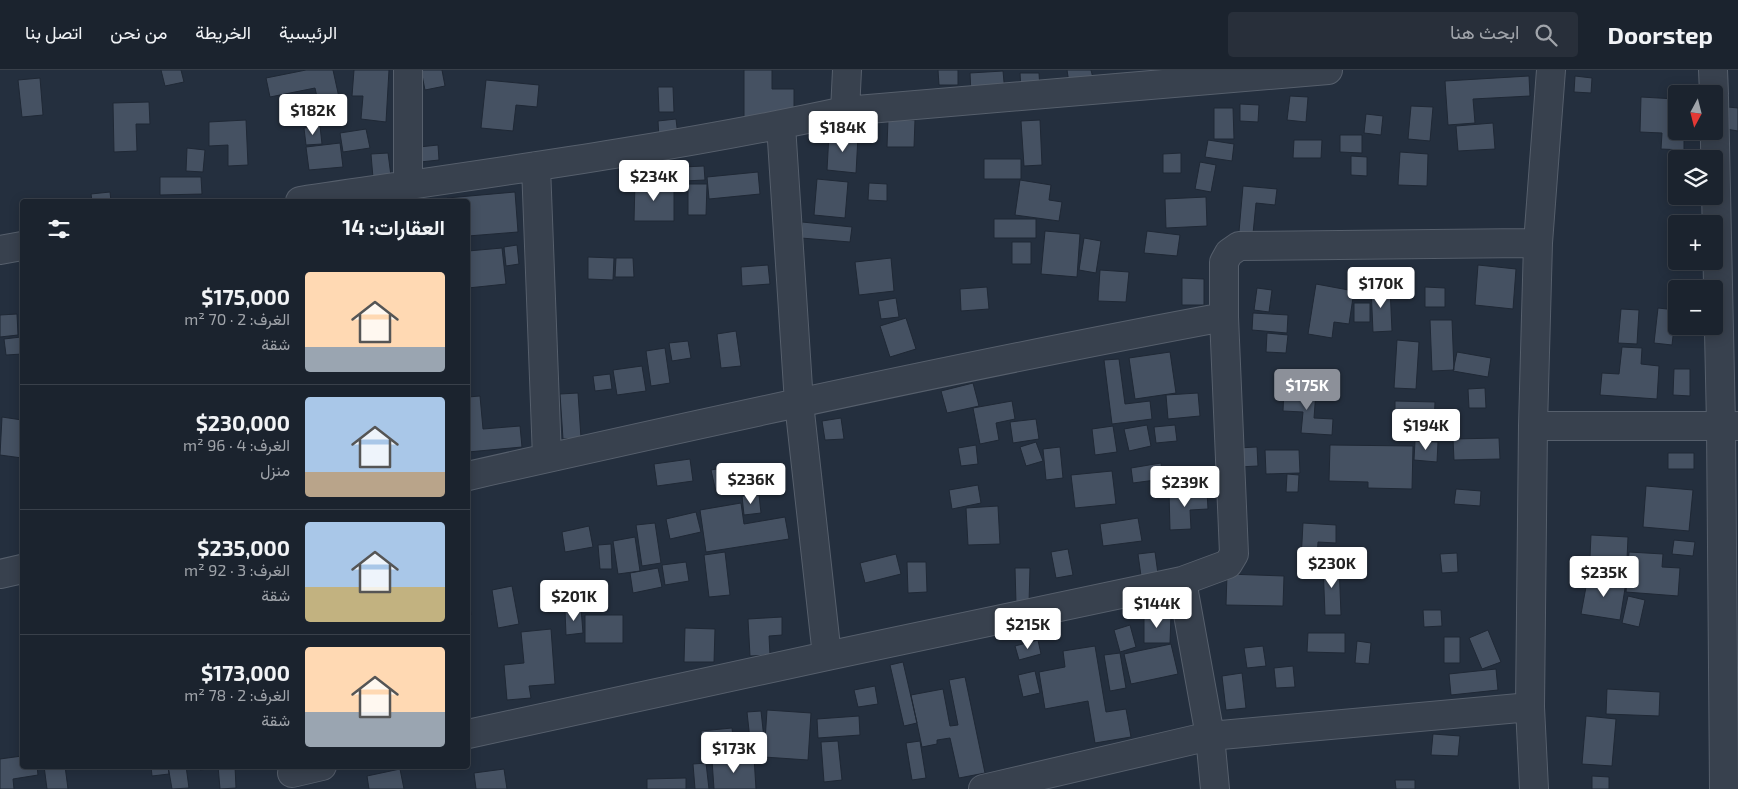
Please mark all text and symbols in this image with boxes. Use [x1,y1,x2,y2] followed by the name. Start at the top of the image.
[1228,12,1578,57] search box
[1450,20,1520,43] text: ابحث هنا
[1608,20,1713,49] text: Doorstep
[25,21,82,43] text: اتصل بنا
[110,21,167,43] text: من نحن
[195,21,251,43] text: الخريطة
[279,21,337,43] text: الرئيسية
[1532,21,1560,49] icon: search
[1668,85,1722,140] north arrow
[1668,85,1723,335] map controls
[278,93,348,136] pin: $182K
[290,100,336,119] text: $182K
[808,111,878,153] pin: $184K
[820,117,866,136] text: $184K
[1668,150,1723,205] button: layers
[619,160,689,202] pin: $234K
[630,166,678,185] text: $234K
[342,214,445,239] text: العقارات: 14
[45,215,73,243] icon: filters
[1668,215,1723,270] button: +
[1346,266,1416,309] pin: $170K
[1359,273,1403,292] text: $170K
[1668,280,1723,335] button: −
[201,284,290,309] text: $175,000
[345,292,405,352] icon: home
[184,309,290,328] text: الغرف: 2 · 70 m²
[261,334,290,353] text: شقة
[1272,368,1342,411] pin: $175K
[1285,375,1329,394] text: $175K
[1391,408,1461,451] pin: $194K
[196,410,290,435] text: $230,000
[1403,415,1449,434] text: $194K
[345,417,405,477] icon: home
[183,435,290,454] text: الغرف: 4 · 96 m²
[260,460,290,479] text: منزل
[716,462,786,505] pin: $236K
[1150,466,1220,508] pin: $239K
[727,469,775,488] text: $236K
[1161,472,1209,491] text: $239K
[197,535,290,560] text: $235,000
[345,542,405,602] icon: home
[1297,546,1367,589] pin: $230K
[1308,553,1356,572] text: $230K
[1569,556,1639,598] pin: $235K
[184,560,290,579] text: الغرف: 3 · 92 m²
[1581,562,1627,581] text: $235K
[539,580,609,622] pin: $201K
[261,585,290,604] text: شقة
[551,586,597,605] text: $201K
[1122,586,1192,629] pin: $144K
[1134,593,1180,612] text: $144K
[993,608,1063,650] pin: $215K
[1006,614,1050,633] text: $215K
[201,660,290,685] text: $173,000
[345,667,405,727] icon: home
[184,685,290,704] text: الغرف: 2 · 78 m²
[261,710,290,729] text: شقة
[699,732,769,774] pin: $173K
[712,738,756,757] text: $173K

